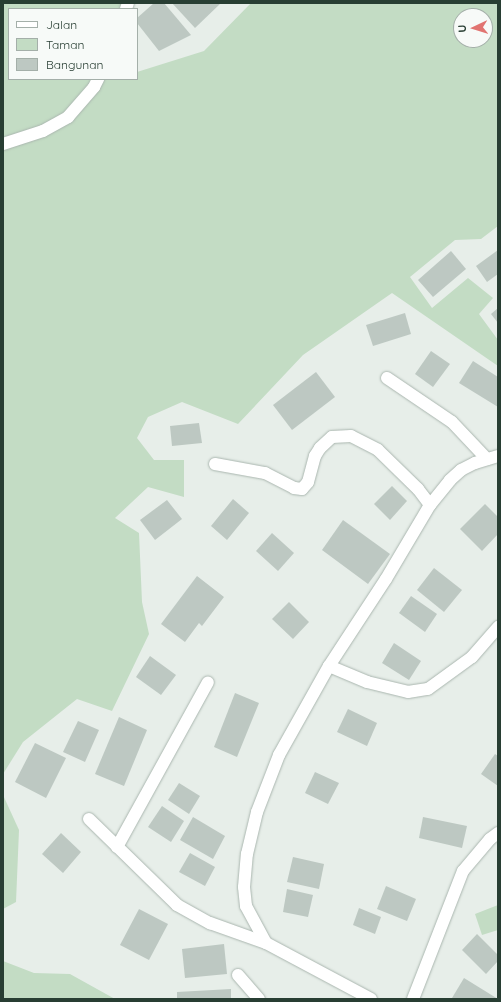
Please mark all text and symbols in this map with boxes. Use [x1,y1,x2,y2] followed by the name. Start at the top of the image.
[8,8,138,80] legend
[453,8,493,48] north arrow
[46,17,77,32] text: Jalan
[455,24,469,33] text: U
[46,37,84,52] text: Taman
[46,57,103,72] text: Bangunan

